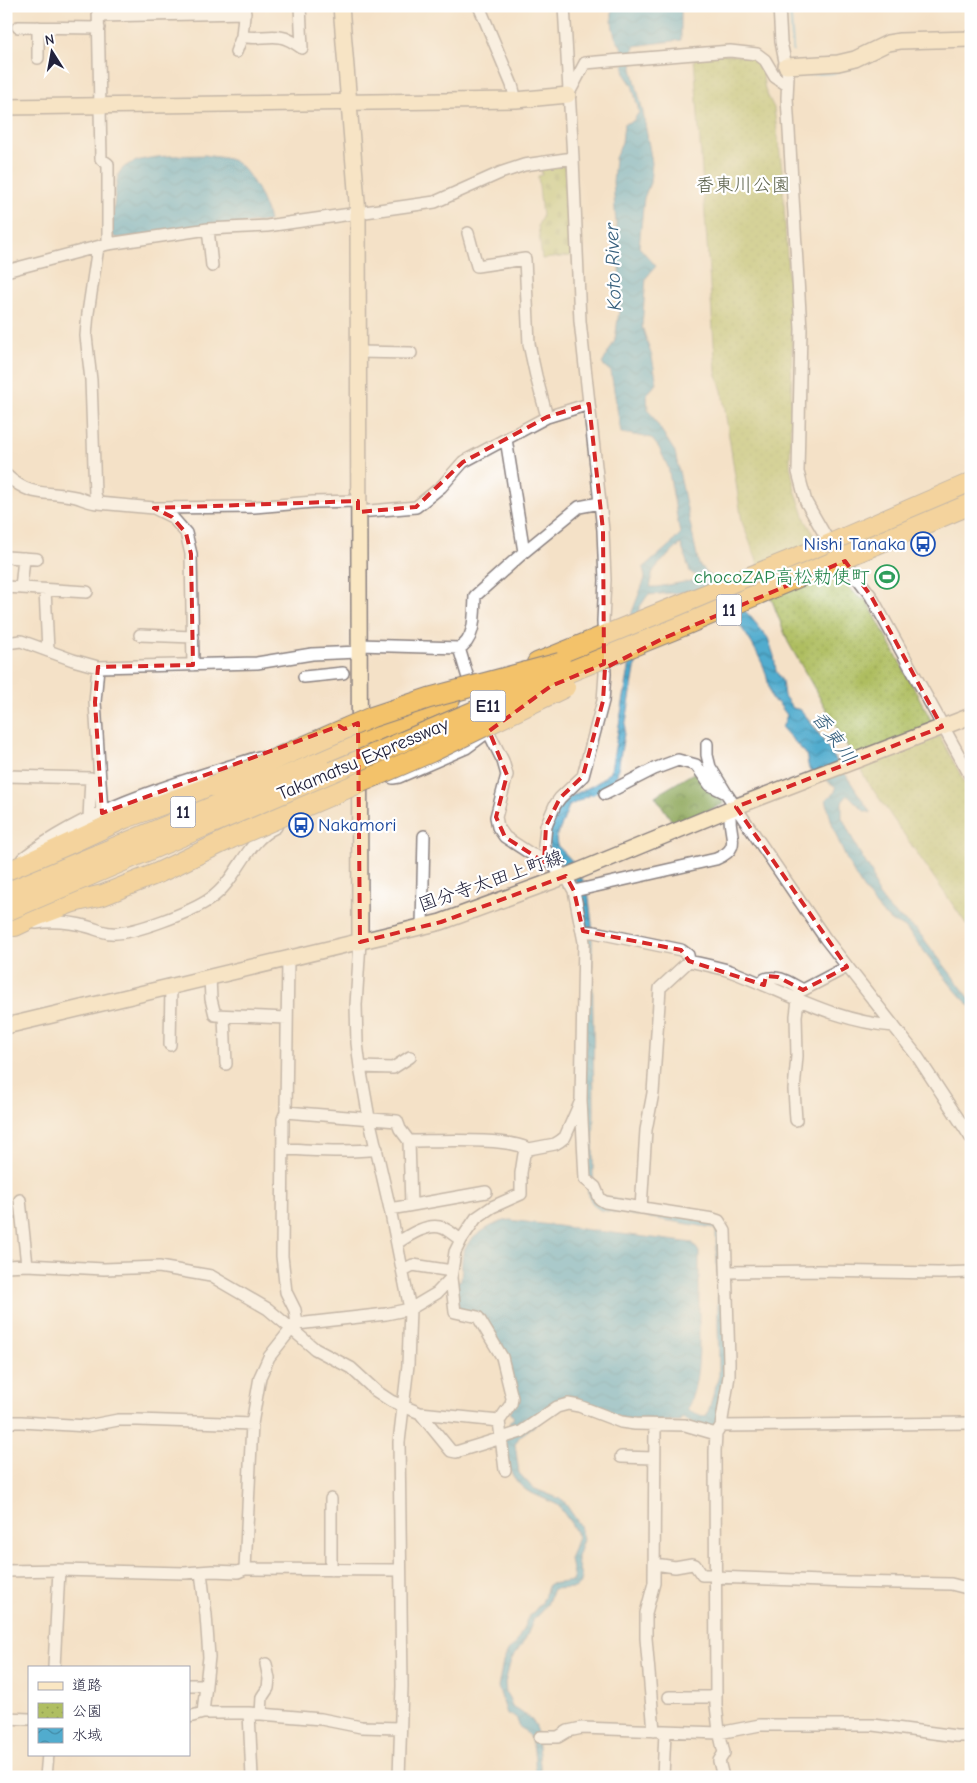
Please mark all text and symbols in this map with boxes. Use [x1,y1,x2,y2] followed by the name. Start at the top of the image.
[28,28,78,78] north arrow
[44,31,56,49] text: N
[695,174,791,196] park label: 香東川公園
[600,222,626,311] water label: Koto River
[910,531,936,557] bus stop icon: Nishi Tanaka
[804,533,906,555] place label: Nishi Tanaka
[874,564,900,590] sports icon: chocoZAP高松勅使町
[694,566,870,588] place label: chocoZAP高松勅使町
[716,594,742,626] road number: 11
[470,690,506,721] road number: E11
[807,706,861,768] water label: 香東川
[274,713,452,805] street label: Takamatsu Expressway
[170,796,196,828] road number: 11
[288,812,314,838] bus stop icon: Nakamori
[318,814,397,836] place label: Nakamori
[416,846,566,916] street label: 国分寺太田上町線
[28,1666,190,1756] legend
[72,1676,102,1694] text: 道路
[72,1702,102,1720] text: 公園
[72,1726,102,1744] text: 水域

